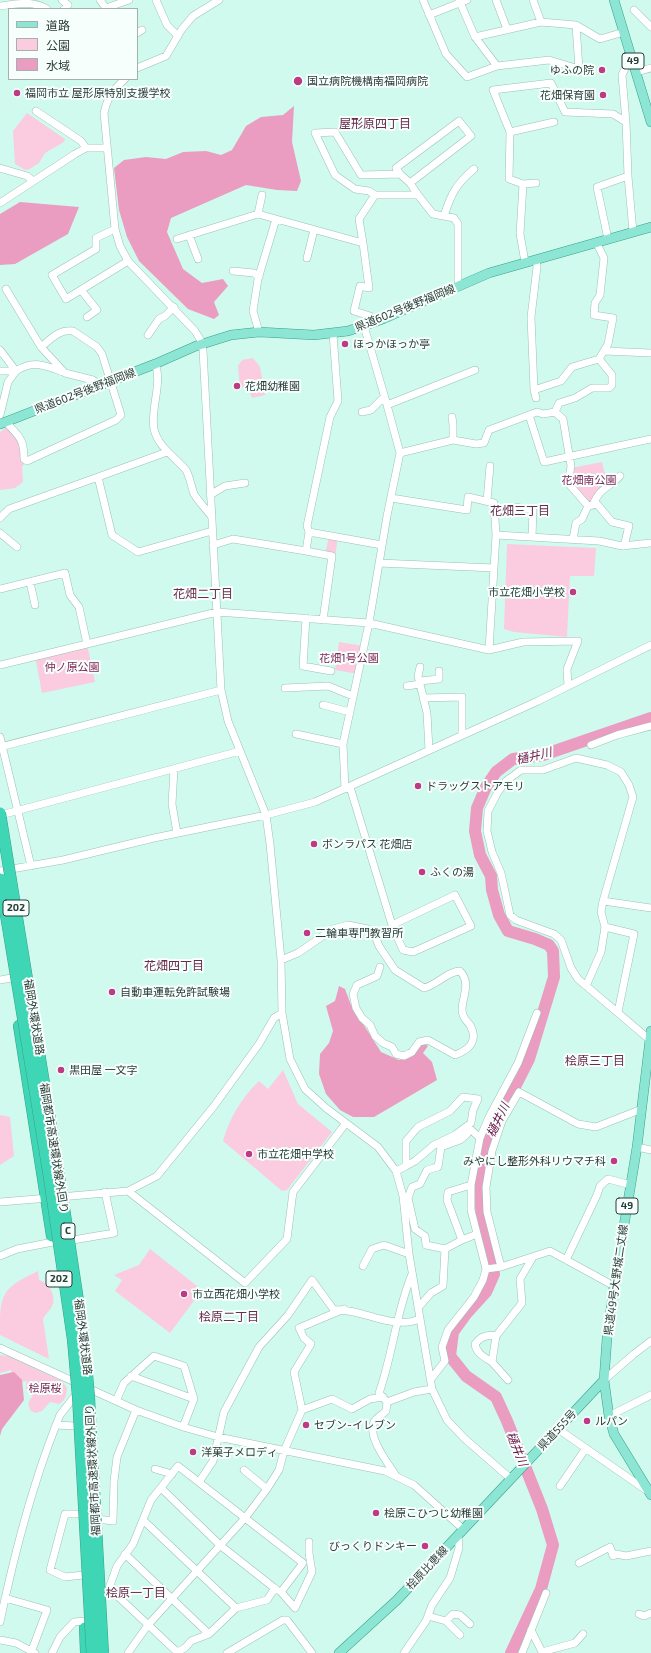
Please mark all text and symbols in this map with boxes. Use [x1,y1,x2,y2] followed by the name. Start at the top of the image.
[8,8,138,80] legend
[46,18,70,32] text: 道路
[46,38,70,52] text: 公園
[622,53,644,69] road number: 49
[46,58,70,72] text: 水域
[550,63,594,77] place label: ゆふの院
[597,65,607,75] marker: ゆふの院
[307,74,428,88] place label: 国立病院機構南福岡病院
[292,75,304,87] marker: 国立病院機構南福岡病院
[25,86,170,100] place label: 福岡市立 屋形原特別支援学校
[12,88,22,98] marker: 福岡市立 屋形原特別支援学校
[540,88,595,102] place label: 花畑保育園
[598,90,608,100] marker: 花畑保育園
[339,117,411,131] district label: 屋形原四丁目
[353,282,457,334] street label: 県道602号後野福岡線
[353,337,430,351] place label: ほっかほっか亭
[340,339,350,349] marker: ほっかほっか亭
[33,366,137,416] street label: 県道602号後野福岡線
[245,379,300,393] place label: 花畑幼稚園
[232,381,242,391] marker: 花畑幼稚園
[562,473,616,487] park label: 花畑南公園
[490,504,550,518] district label: 花畑三丁目
[488,585,565,599] place label: 市立花畑小学校
[173,587,233,601] district label: 花畑二丁目
[568,587,578,597] marker: 市立花畑小学校
[319,651,379,665] park label: 花畑1号公園
[45,660,99,674] park label: 仲ノ原公園
[515,745,553,767] water label: 樋井川
[426,779,525,793] place label: ドラッグストアモリ
[413,781,423,791] marker: ドラッグストアモリ
[322,837,412,851] place label: ボンラパス 花畑店
[309,839,319,849] marker: ボンラパス 花畑店
[430,865,474,879] place label: ふくの湯
[417,867,427,877] marker: ふくの湯
[3,900,29,916] road number: 202
[315,926,403,940] place label: 二輪車専門教習所
[302,928,312,938] marker: 二輪車専門教習所
[144,959,204,973] district label: 花畑四丁目
[21,978,47,1056] street label: 福岡外環状道路
[120,985,230,999] place label: 自動車運転免許試験場
[107,987,117,997] marker: 自動車運転免許試験場
[565,1054,625,1068] district label: 桧原三丁目
[69,1063,137,1077] place label: 黒田屋 一文字
[56,1065,66,1075] marker: 黒田屋 一文字
[37,1082,71,1214] street label: 福岡都市高速環状線外回り
[484,1101,512,1139] water label: 樋井川
[257,1147,334,1161] place label: 市立花畑中学校
[244,1149,254,1159] marker: 市立花畑中学校
[463,1154,606,1168] place label: みやにし整形外科リウマチ科
[609,1156,619,1166] marker: みやにし整形外科リウマチ科
[616,1198,638,1214] road number: 49
[61,1223,75,1239] road number: C
[602,1224,630,1336] street label: 県道49号大野城二丈線
[46,1271,72,1287] road number: 202
[192,1287,280,1301] place label: 市立西花畑小学校
[179,1289,189,1299] marker: 市立西花畑小学校
[72,1298,94,1376] street label: 福岡外環状道路
[199,1310,259,1324] district label: 桧原二丁目
[29,1381,61,1395] park label: 桧原桜
[83,1404,103,1536] street label: 福岡都市高速環状線外回り
[535,1407,579,1453] street label: 県道555号
[595,1414,628,1428] place label: ルパン
[582,1416,592,1426] marker: ルパン
[314,1418,396,1432] place label: セブン-イレブン
[301,1420,311,1430] marker: セブン-イレブン
[504,1430,530,1468] water label: 樋井川
[201,1445,278,1459] place label: 洋菓子メロディ
[188,1447,198,1457] marker: 洋菓子メロディ
[384,1506,483,1520] place label: 桧原こひつじ幼稚園
[371,1508,381,1518] marker: 桧原こひつじ幼稚園
[329,1539,417,1553] place label: びっくりドンキー
[420,1541,430,1551] marker: びっくりドンキー
[403,1543,451,1593] street label: 桧原比恵線
[106,1586,166,1600] district label: 桧原一丁目

